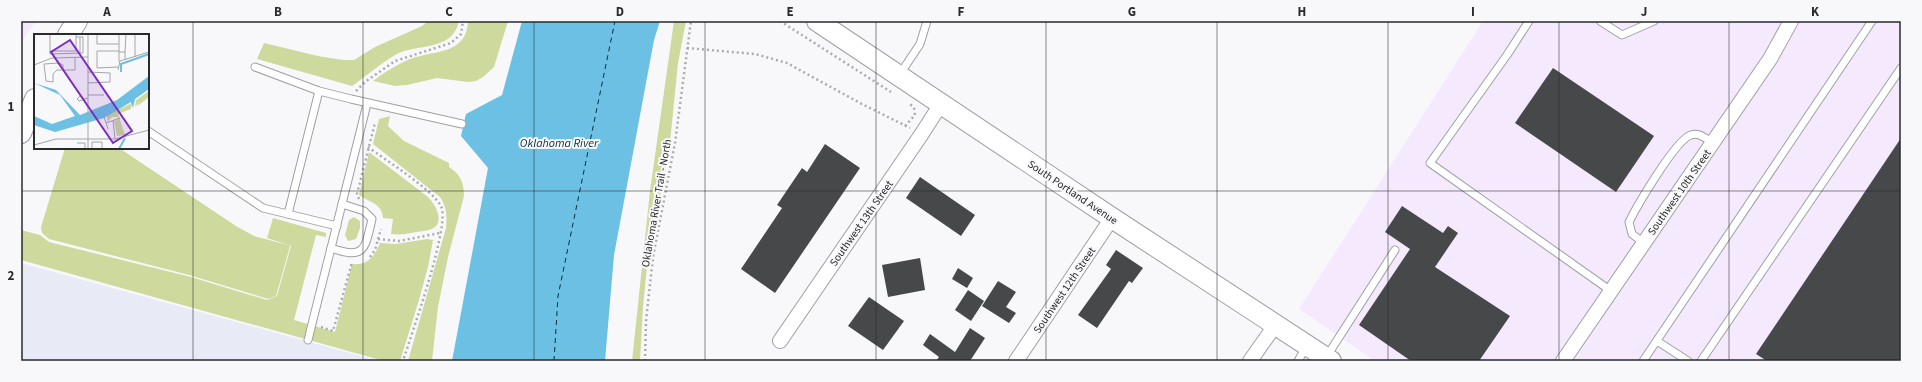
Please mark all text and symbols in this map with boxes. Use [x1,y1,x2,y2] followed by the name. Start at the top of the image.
[102,3,111,21] text: A
[274,3,282,21] text: B
[445,3,453,21] text: C
[616,3,624,21] text: D
[786,3,794,21] text: E
[958,3,965,21] text: F
[1128,3,1136,21] text: G
[1298,3,1306,21] text: H
[1471,3,1475,21] text: I
[1641,3,1647,21] text: J
[1811,3,1820,21] text: K
[34,34,149,149] inset map
[8,98,15,116] text: 1
[520,135,599,152] water label: Oklahoma River
[638,138,675,268] street label: Oklahoma River Trail - North
[1644,146,1715,238] street label: Southwest 10th Street
[1025,157,1121,229] street label: South Portland Avenue
[826,177,897,269] street label: Southwest 13th Street
[1030,244,1099,337] street label: Southwest 12th Street
[8,267,15,285] text: 2

